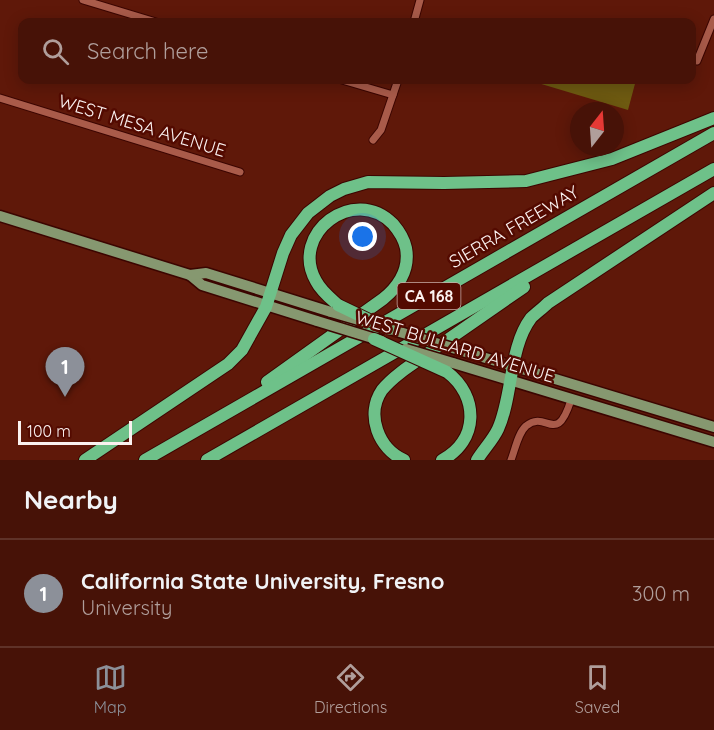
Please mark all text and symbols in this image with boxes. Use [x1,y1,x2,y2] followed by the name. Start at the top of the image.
[18,18,696,84] search box
[39,35,72,68] icon: search
[87,37,208,65] text: Search here
[56,89,229,162] street label: WEST MESA AVENUE
[570,102,624,156] north arrow
[445,180,583,273] street label: SIERRA FREEWAY
[348,222,377,251] your location
[398,283,460,309] road number: CA 168
[353,305,558,388] street label: WEST BULLARD AVENUE
[46,348,84,397] pin: 1
[18,418,132,446] scale bar
[27,421,71,441] text: 100 m
[24,483,118,516] text: Nearby
[81,567,444,595] text: California State University, Fresno
[40,581,47,606] text: 1
[632,581,690,606] text: 300 m
[81,595,172,620] text: University
[94,661,127,717] tab: Map
[314,661,387,717] tab: Directions
[575,661,620,717] tab: Saved

